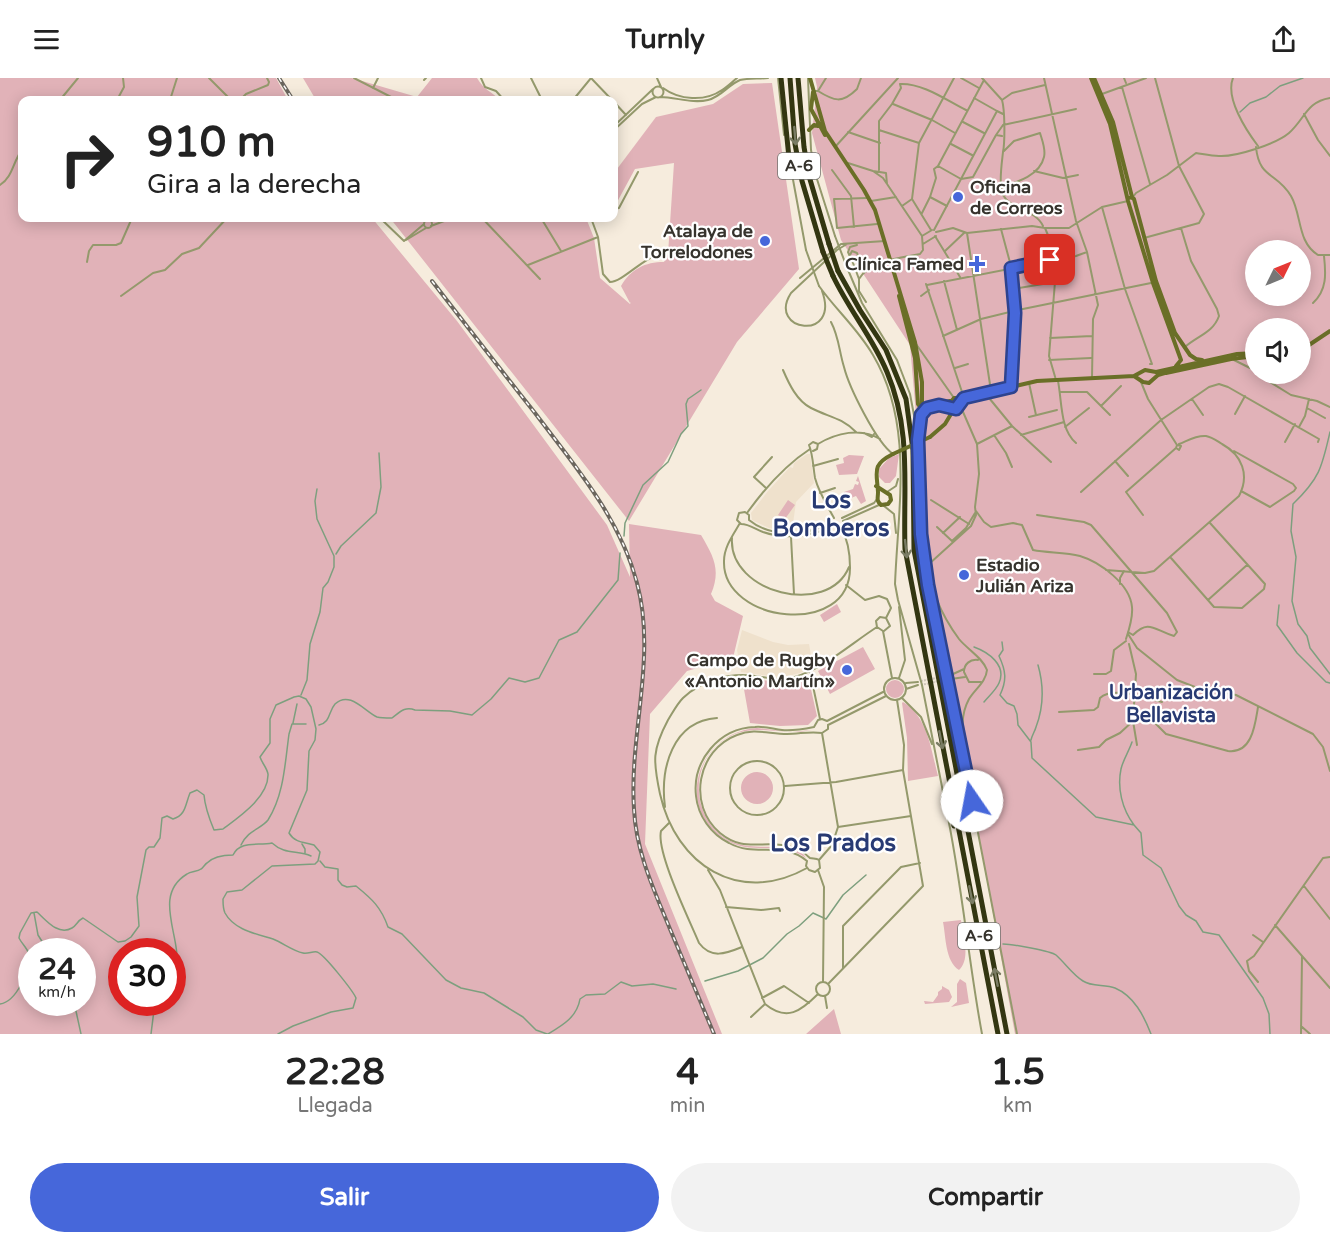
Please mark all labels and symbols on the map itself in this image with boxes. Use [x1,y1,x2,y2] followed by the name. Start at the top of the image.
[790,126,801,146] one-way arrow
[778,153,820,179] road number: A-6
[970,176,1063,219] place label: Oficina de Correos
[951,190,965,204] marker: Oficina de Correos
[640,220,753,263] place label: Atalaya de Torrelodones
[758,234,772,248] marker: Atalaya de Torrelodones
[1024,234,1075,285] pin
[1245,240,1311,306] north arrow
[845,253,964,275] place label: Clínica Famed
[968,255,986,273] marker: Clínica Famed
[773,486,889,543] district label: Los Bomberos
[901,538,912,558] one-way arrow
[975,554,1074,597] place label: Estadio Julián Ariza
[957,568,971,582] marker: Estadio Julián Ariza
[684,649,835,692] place label: Campo de Rugby «Antonio Martín»
[840,663,854,677] marker: Campo de Rugby «Antonio Martín»
[1109,681,1233,728] district label: Urbanización Bellavista
[936,730,947,750] one-way arrow
[940,769,1004,833] position arrow
[770,829,896,858] district label: Los Prados
[966,885,977,905] one-way arrow
[958,923,1000,949] road number: A-6
[108,938,186,1016] speed limit sign: 30
[990,967,1001,987] one-way arrow

